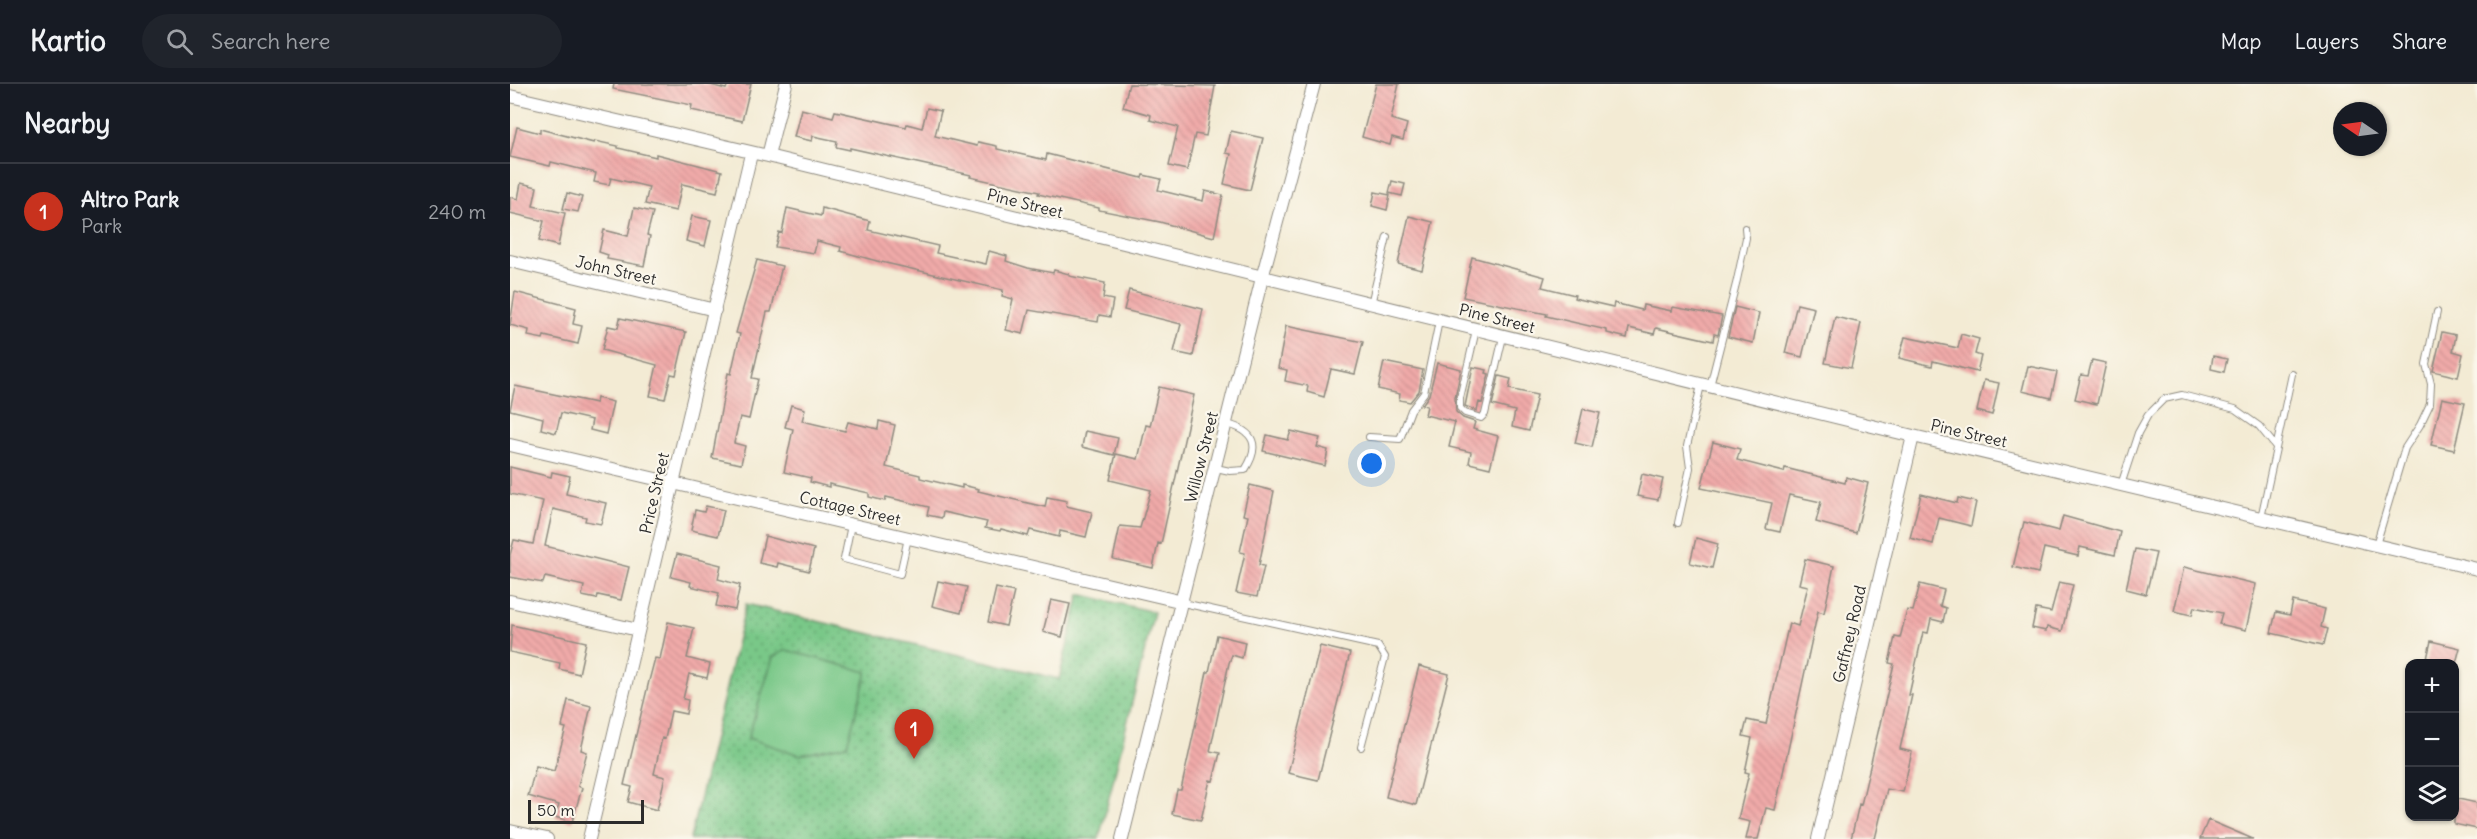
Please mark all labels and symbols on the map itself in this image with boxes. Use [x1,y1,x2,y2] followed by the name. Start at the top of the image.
[2333,102,2387,156] north arrow
[985,184,1066,222] street label: Pine Street
[574,251,659,289] street label: John Street
[1457,299,1538,337] street label: Pine Street
[1180,409,1222,505] street label: Willow Street
[1929,415,2010,452] street label: Pine Street
[1357,449,1386,478] your location
[635,450,673,536] street label: Price Street
[797,487,903,529] street label: Cottage Street
[1828,583,1870,685] street label: Gaffney Road
[894,710,934,759] pin: 1
[528,797,644,824] scale bar

